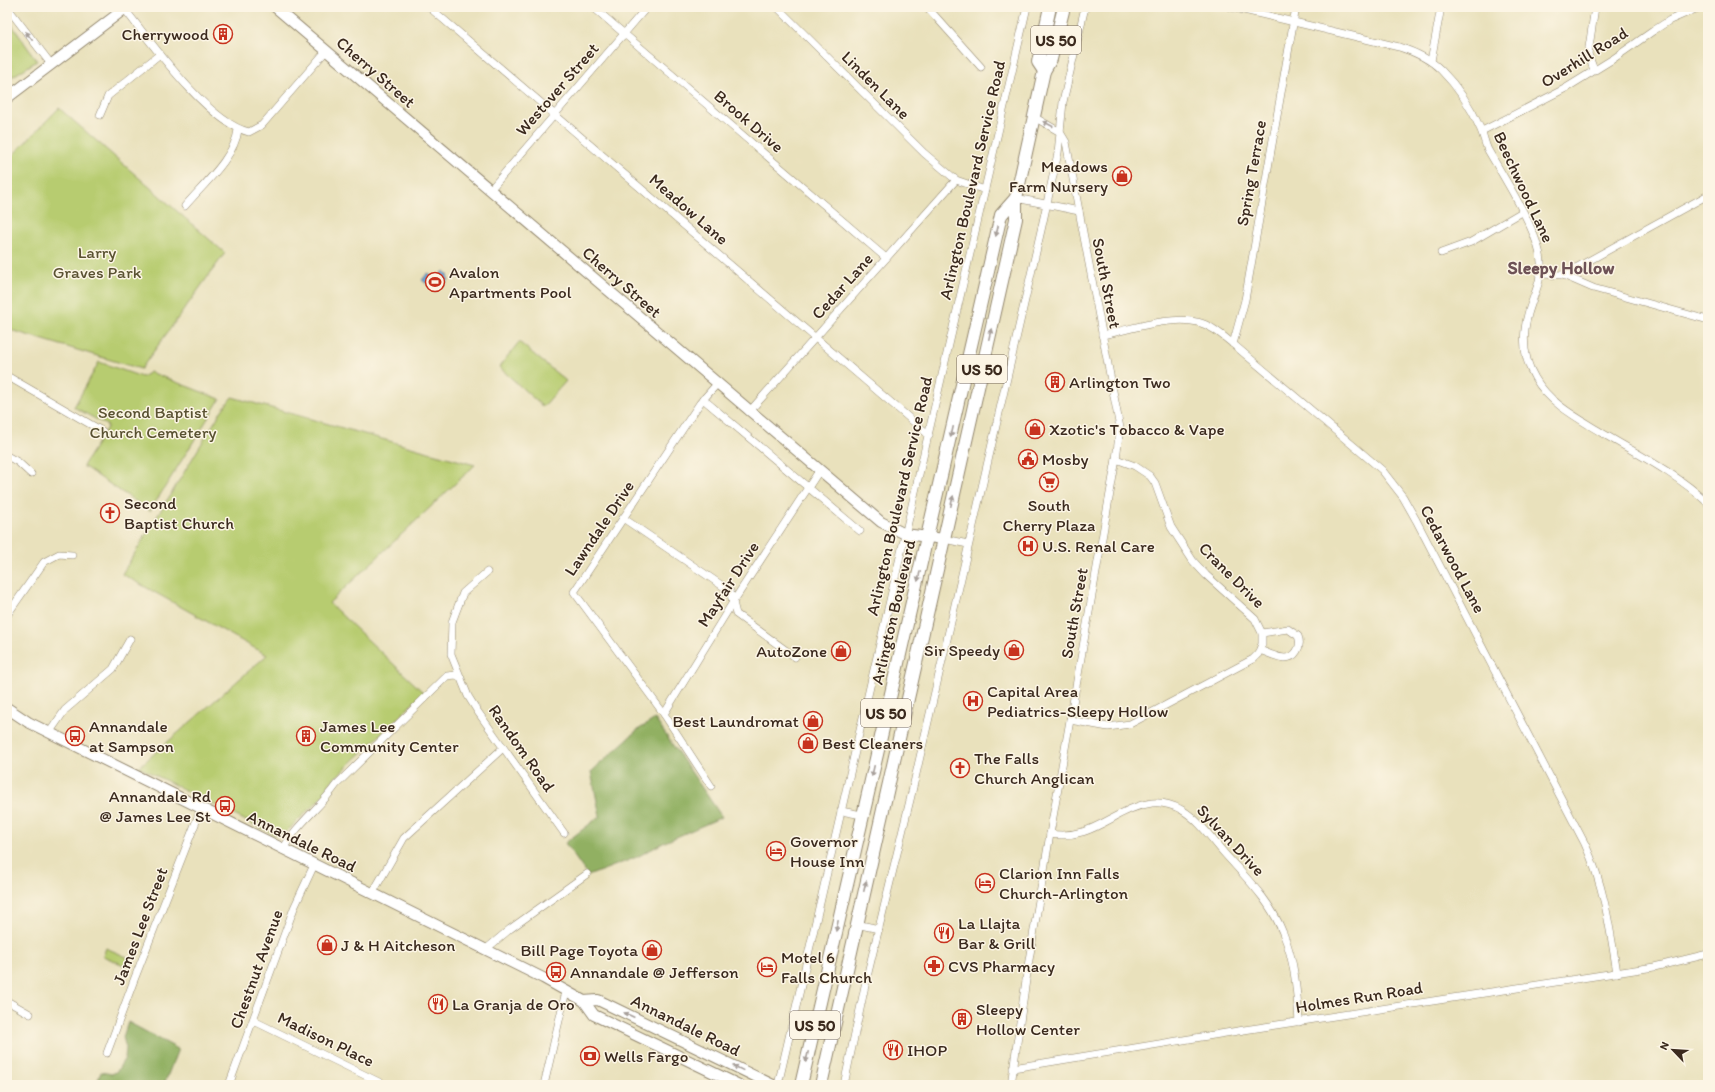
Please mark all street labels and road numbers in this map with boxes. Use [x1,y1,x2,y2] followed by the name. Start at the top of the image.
[1537,22,1632,92] street label: Overhill Road
[1031,26,1081,54] road number: US 50
[332,32,420,112] street label: Cherry Street
[511,38,603,140] street label: Westover Street
[838,47,914,123] street label: Linden Lane
[935,58,1009,302] street label: Arlington Boulevard Service Road
[710,85,788,157] street label: Brook Drive
[1232,118,1270,228] street label: Spring Terrace
[1490,128,1558,246] street label: Beechwood Lane
[645,169,733,249] street label: Meadow Lane
[1088,236,1126,331] street label: South Street
[578,242,666,322] street label: Cherry Street
[807,249,877,323] street label: Cedar Lane
[957,355,1007,383] road number: US 50
[861,374,937,618] street label: Arlington Boulevard Service Road
[560,477,638,579] street label: Lawndale Drive
[1416,502,1490,616] street label: Cedarwood Lane
[693,537,763,631] street label: Mayfair Drive
[866,537,920,687] street label: Arlington Boulevard
[1195,538,1269,612] street label: Crane Drive
[1056,565,1092,660] street label: South Street
[861,699,911,727] road number: US 50
[485,701,560,796] street label: Random Road
[1193,800,1269,880] street label: Sylvan Drive
[244,806,361,876] street label: Annandale Road
[108,864,172,988] street label: James Lee Street
[225,907,287,1031] street label: Chestnut Avenue
[1294,977,1424,1017] street label: Holmes Run Road
[628,990,745,1060] street label: Annandale Road
[275,1007,377,1071] street label: Madison Place
[790,1011,840,1039] road number: US 50

